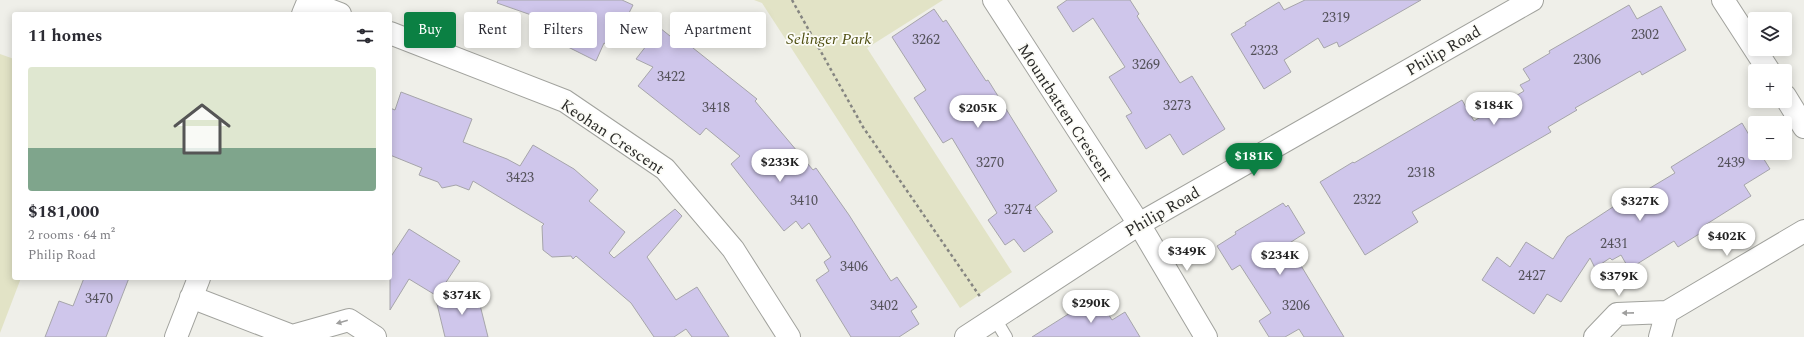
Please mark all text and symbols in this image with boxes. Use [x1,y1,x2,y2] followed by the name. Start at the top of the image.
[1322,7,1350,28] house number: 2319
[404,12,456,48] chip: Buy
[464,12,521,48] chip: Rent
[529,12,597,48] chip: Filters
[605,12,662,48] chip: New
[670,12,766,48] chip: Apartment
[1748,12,1792,160] map controls
[1748,12,1792,56] button: layers
[1401,20,1486,82] street label: Philip Road
[28,23,102,49] text: 11 homes
[1631,24,1659,45] house number: 2302
[354,25,376,47] icon: filters
[786,27,872,51] park label: Selinger Park
[912,29,940,50] house number: 3262
[1011,39,1119,187] street label: Mountbatten Crescent
[1250,40,1278,61] house number: 2323
[1573,49,1601,70] house number: 2306
[1132,54,1160,75] house number: 3269
[1748,64,1792,108] button: +
[657,66,685,87] house number: 3422
[1466,92,1522,126] pin: $184K
[166,93,238,165] icon: home
[556,93,670,181] street label: Keohan Crescent
[950,95,1006,129] pin: $205K
[1163,95,1191,116] house number: 3273
[1474,95,1514,115] text: $184K
[702,97,730,118] house number: 3418
[958,98,998,118] text: $205K
[1748,116,1792,160] button: −
[1226,143,1282,177] pin: $181K
[1234,146,1274,166] text: $181K
[752,149,808,183] pin: $233K
[760,152,800,172] text: $233K
[976,152,1004,173] house number: 3270
[1717,152,1745,173] house number: 2439
[1407,162,1435,183] house number: 2318
[506,167,534,188] house number: 3423
[1120,181,1205,243] street label: Philip Road
[1612,188,1668,222] pin: $327K
[1353,189,1381,210] house number: 2322
[790,190,818,211] house number: 3410
[1620,191,1660,211] text: $327K
[28,199,99,225] text: $181,000
[1004,199,1032,220] house number: 3274
[1699,223,1755,257] pin: $402K
[28,225,115,245] text: 2 rooms · 64 m²
[1707,226,1747,246] text: $402K
[1600,233,1628,254] house number: 2431
[1159,238,1215,272] pin: $349K
[1167,241,1207,261] text: $349K
[1252,242,1308,276] pin: $234K
[28,245,96,265] text: Philip Road
[1260,245,1300,265] text: $234K
[840,256,868,277] house number: 3406
[1591,263,1647,297] pin: $379K
[1518,265,1546,286] house number: 2427
[1599,266,1639,286] text: $379K
[434,282,490,316] pin: $374K
[442,285,482,305] text: $374K
[85,288,113,309] house number: 3470
[1063,290,1119,324] pin: $290K
[1071,293,1111,313] text: $290K
[870,295,898,316] house number: 3402
[1282,295,1310,316] house number: 3206
[1621,310,1634,316] one-way arrow
[335,319,347,325] one-way arrow

